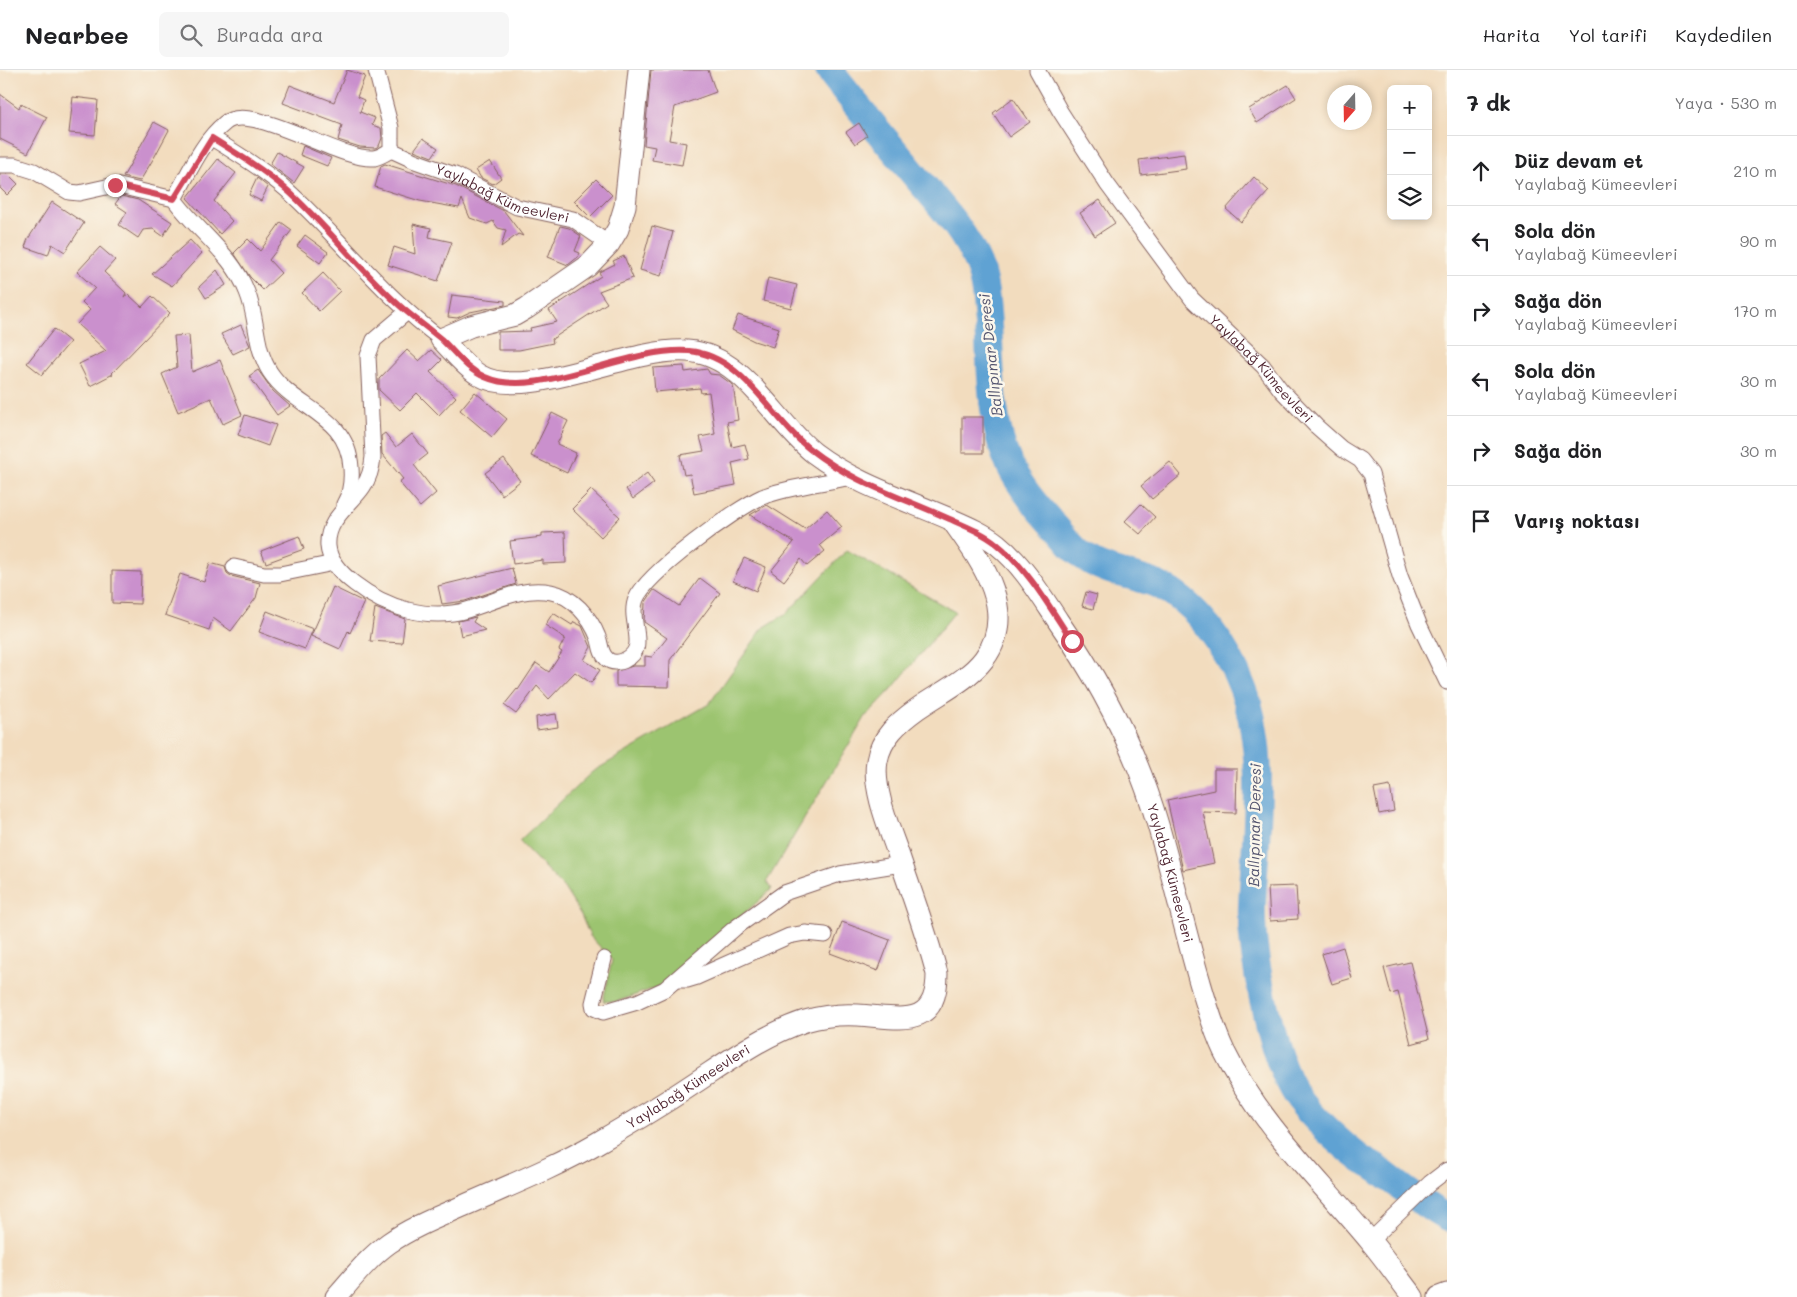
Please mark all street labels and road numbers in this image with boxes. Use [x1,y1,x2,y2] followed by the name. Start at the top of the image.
[433,159,571,227] street label: Yaylabağ Kümeevleri
[1205,310,1318,427] street label: Yaylabağ Kümeevleri
[1143,801,1198,944] street label: Yaylabağ Kümeevleri
[622,1039,753,1133] street label: Yaylabağ Kümeevleri

